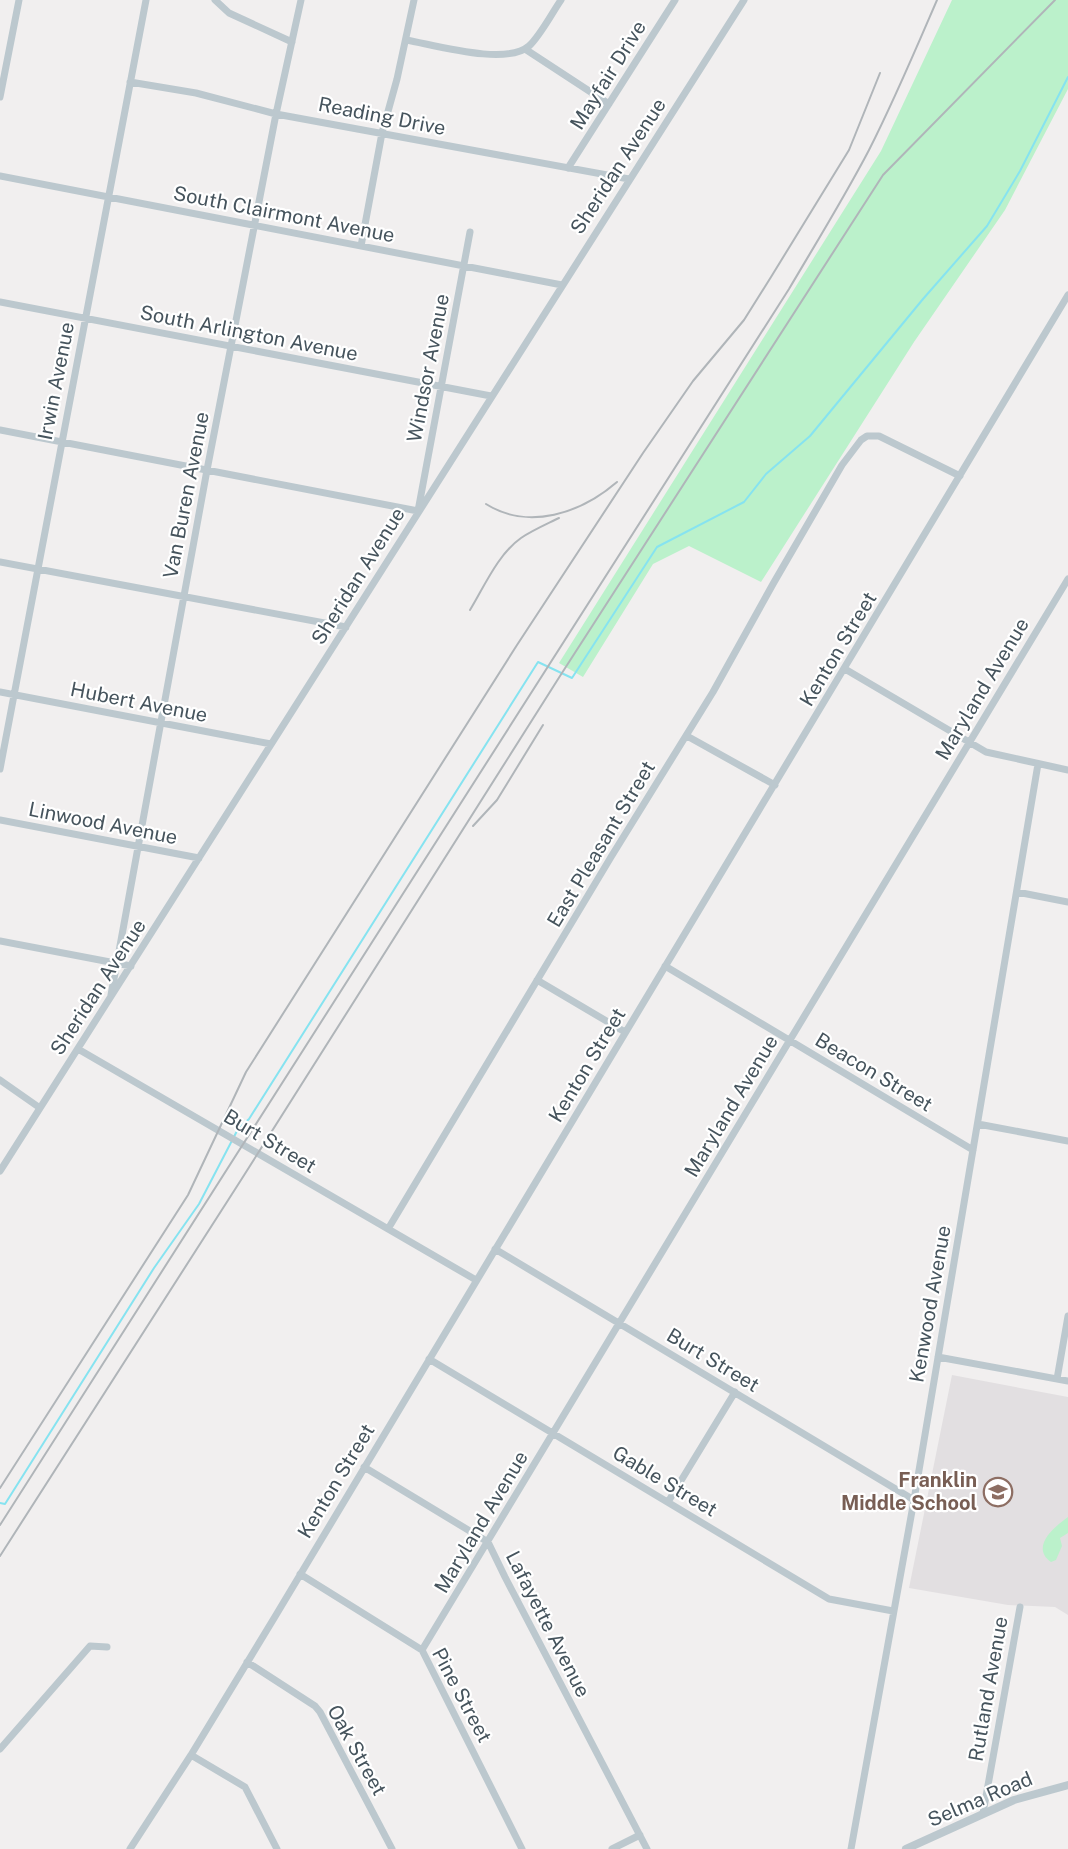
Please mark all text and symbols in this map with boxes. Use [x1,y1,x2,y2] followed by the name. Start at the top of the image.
[565,16,651,134] street label: Mayfair Drive
[316,92,448,140] street label: Reading Drive
[565,94,671,238] street label: Sheridan Avenue
[171,181,397,247] street label: South Clairmont Avenue
[402,292,454,444] street label: Windsor Avenue
[138,300,360,366] street label: South Arlington Avenue
[33,320,79,442] street label: Irwin Avenue
[158,410,214,580] street label: Van Buren Avenue
[306,503,410,649] street label: Sheridan Avenue
[794,587,882,711] street label: Kenton Street
[930,614,1034,764] street label: Maryland Avenue
[68,677,210,727] street label: Hubert Avenue
[542,757,660,931] street label: East Pleasant Street
[26,797,180,849] street label: Linwood Avenue
[45,915,151,1059] street label: Sheridan Avenue
[543,1003,631,1127] street label: Kenton Street
[811,1028,937,1116] street label: Beacon Street
[679,1031,783,1181] street label: Maryland Avenue
[219,1104,321,1178] street label: Burt Street
[904,1224,956,1384] street label: Kenwood Avenue
[662,1323,764,1397] street label: Burt Street
[292,1419,380,1543] street label: Kenton Street
[608,1440,722,1522] street label: Gable Street
[429,1447,533,1597] street label: Maryland Avenue
[841,1468,977,1515] place label: Franklin Middle School
[982,1476,1014,1508] school or university icon: Franklin Middle School
[501,1547,595,1701] street label: Lafayette Avenue
[963,1615,1013,1763] street label: Rutland Avenue
[427,1644,497,1746] street label: Pine Street
[322,1700,392,1800] street label: Oak Street
[924,1766,1036,1832] street label: Selma Road

